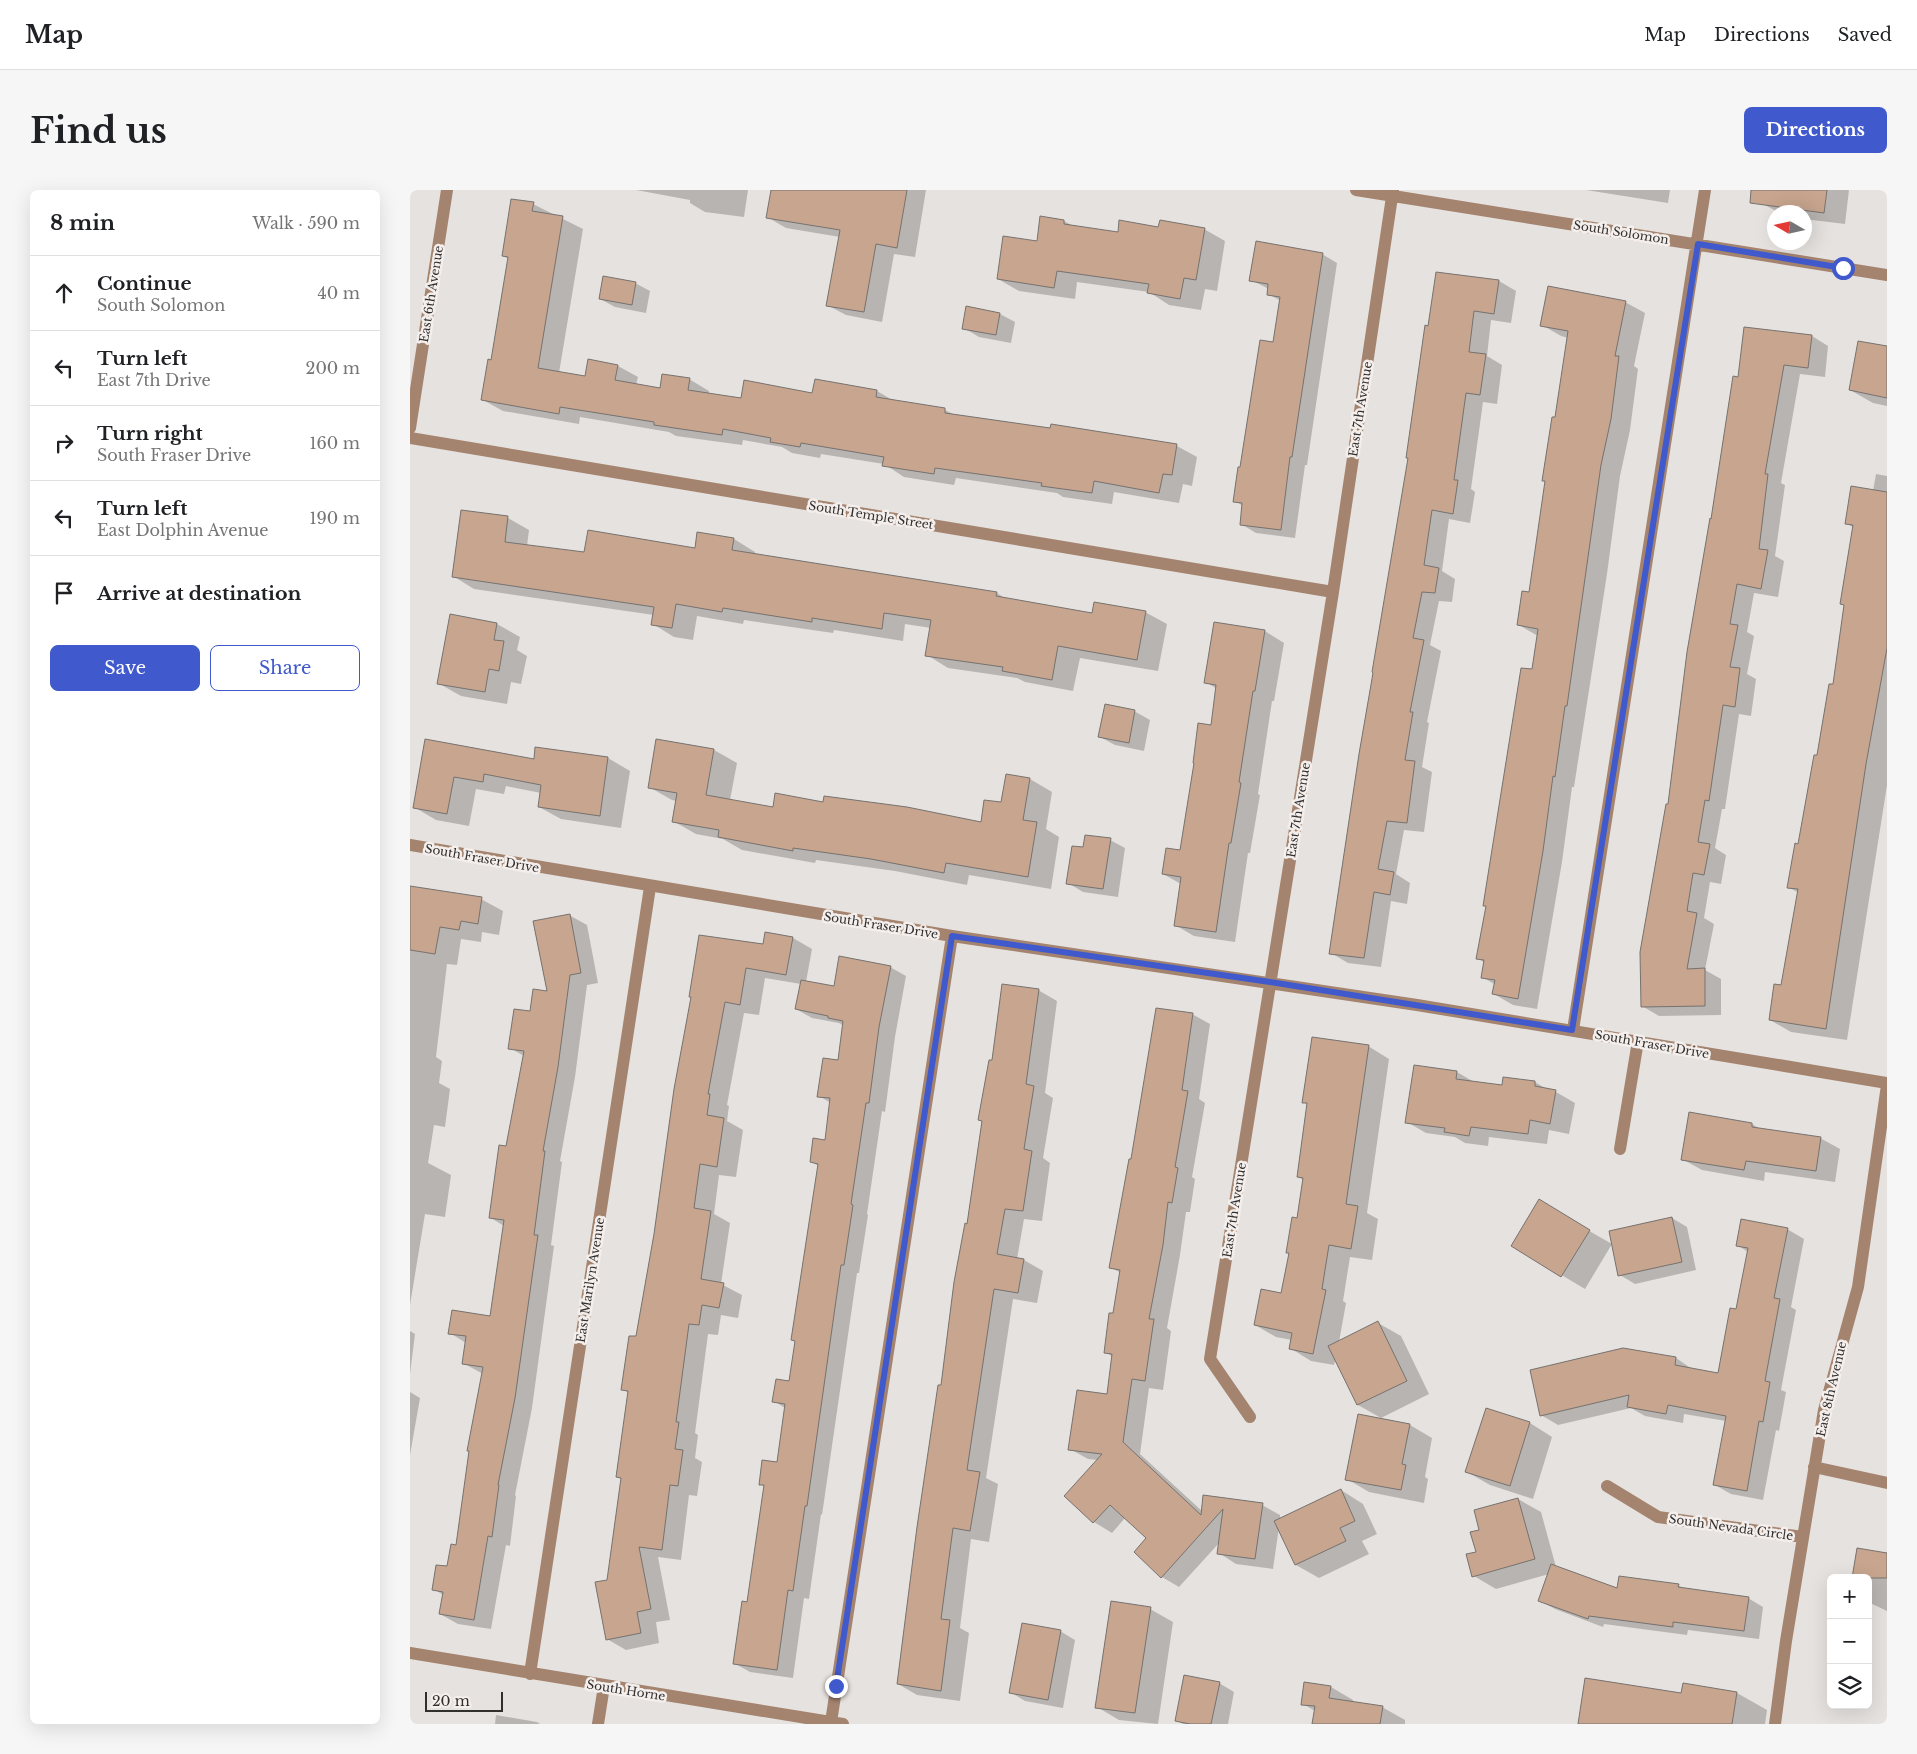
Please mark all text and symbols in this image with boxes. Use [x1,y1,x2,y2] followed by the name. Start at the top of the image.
[25,20,83,49] text: Map
[1644,24,1686,46] text: Map
[1714,24,1810,46] text: Directions
[1838,24,1892,46] text: Saved
[1744,107,1887,153] button: Directions
[30,109,167,152] text: Find us
[1767,205,1812,250] north arrow
[50,210,115,236] text: 8 min
[253,213,360,233] text: Walk · 590 m
[1572,217,1670,247] street label: South Solomon
[416,244,446,344] street label: East 6th Avenue
[1832,257,1855,280] route start
[97,272,192,295] text: Continue
[50,279,78,307] icon: ahead
[317,283,360,303] text: 40 m
[97,295,225,315] text: South Solomon
[97,347,188,370] text: Turn left
[50,354,78,382] icon: left
[306,358,360,378] text: 200 m
[1345,360,1375,458] street label: East 7th Avenue
[97,370,211,390] text: East 7th Drive
[97,422,203,445] text: Turn right
[50,429,78,457] icon: right
[309,433,360,453] text: 160 m
[97,445,251,465] text: South Fraser Drive
[97,497,188,520] text: Turn left
[808,498,935,532] street label: South Temple Street
[50,504,78,532] icon: left
[309,508,360,528] text: 190 m
[97,520,268,540] text: East Dolphin Avenue
[50,579,78,607] icon: arrive
[97,582,301,605] text: Arrive at destination
[50,645,200,691] button: Save
[210,645,360,691] button: Share
[1283,761,1313,859] street label: East 7th Avenue
[424,841,540,875] street label: South Fraser Drive
[823,909,939,941] street label: South Fraser Drive
[1594,1027,1710,1061] street label: South Fraser Drive
[1219,1161,1249,1259] street label: East 7th Avenue
[573,1216,607,1344] street label: East Marilyn Avenue
[1813,1340,1849,1438] street label: East 8th Avenue
[1668,1511,1794,1543] street label: South Nevada Circle
[1827,1574,1872,1709] map controls
[1827,1574,1872,1619] button: +
[1827,1619,1872,1664] button: −
[1827,1664,1872,1709] button: layers
[825,1675,848,1698] route end
[586,1676,666,1704] street label: South Horne
[425,1689,502,1712] scale bar
[432,1692,470,1710] text: 20 m

